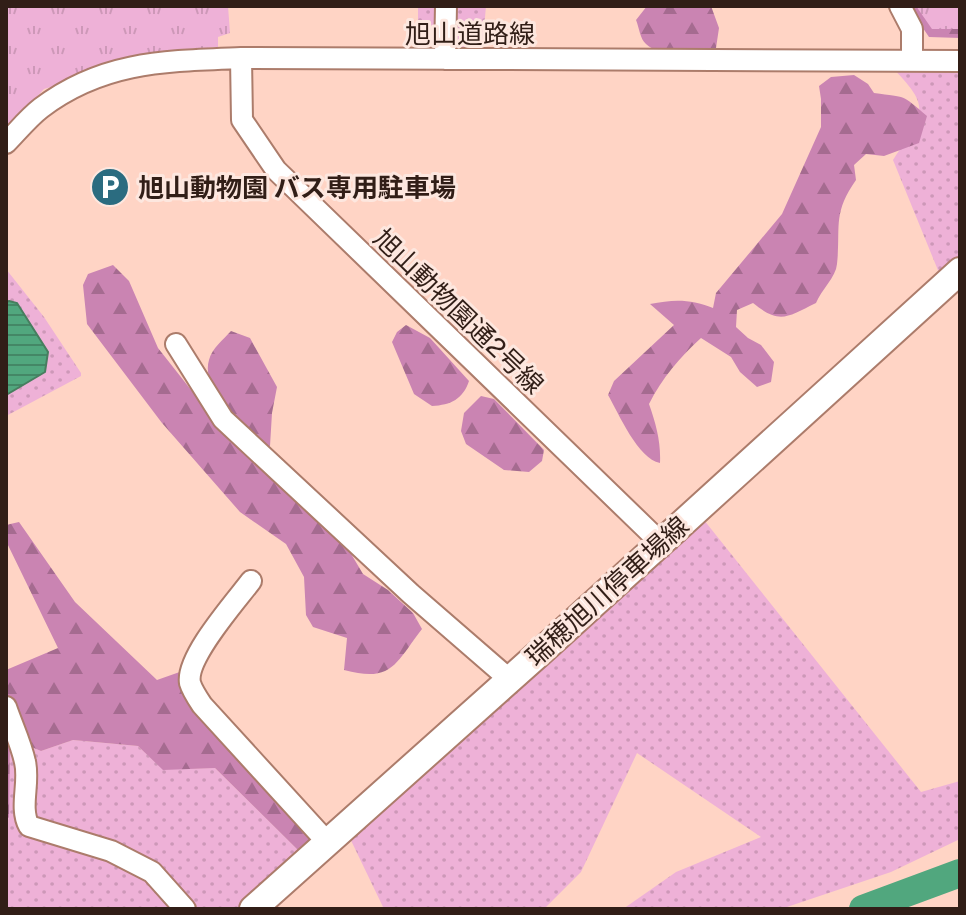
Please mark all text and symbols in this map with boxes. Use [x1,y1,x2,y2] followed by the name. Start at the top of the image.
[405,18,535,49] street label: 旭山道路線
[89,166,131,208] parking icon: 旭山動物園 バス専用駐車場
[138,172,456,203] place label: 旭山動物園 バス専用駐車場
[368,222,550,400] street label: 旭山動物園通2号線
[519,510,695,672] street label: 瑞穂旭川停車場線

